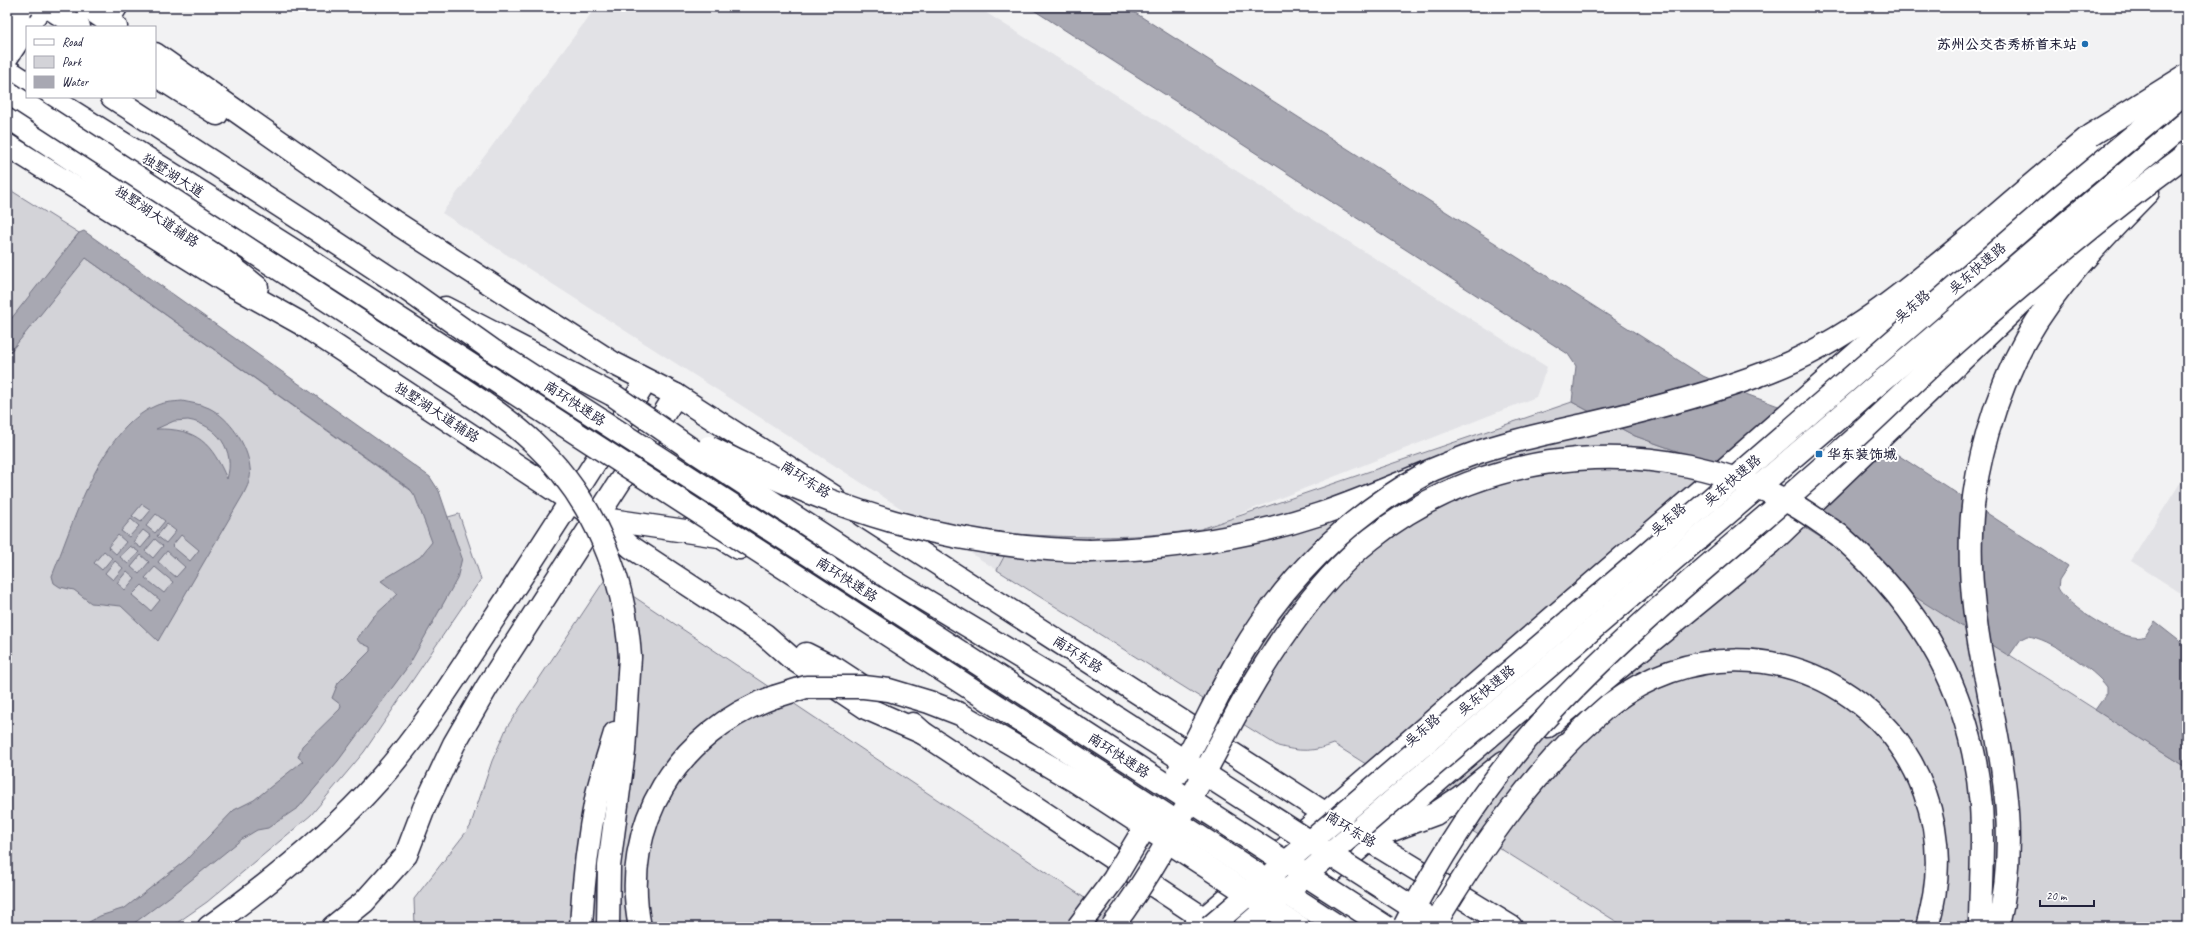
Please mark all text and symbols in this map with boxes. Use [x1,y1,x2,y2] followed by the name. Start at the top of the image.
[26,26,156,98] legend
[62,34,84,50] text: Road
[1937,36,2077,53] place label: 苏州公交杏秀桥首末站
[2080,39,2090,49] marker: 苏州公交杏秀桥首末站
[62,54,83,70] text: Park
[62,74,90,90] text: Water
[139,150,207,201] street label: 独墅湖大道
[111,182,202,251] street label: 独墅湖大道辅路
[1945,239,2009,298] street label: 吴东快速路
[1891,286,1934,327] street label: 吴东路
[541,377,609,430] street label: 南环快速路
[391,379,482,446] street label: 独墅湖大道辅路
[1827,446,1897,463] place label: 华东装饰城
[1814,449,1824,459] marker: 华东装饰城
[1700,451,1764,510] street label: 吴东快速路
[778,457,834,502] street label: 南环东路
[1647,499,1690,540] street label: 吴东路
[813,553,881,606] street label: 南环快速路
[1050,632,1106,677] street label: 南环东路
[1454,661,1519,719] street label: 吴东快速路
[1401,710,1444,751] street label: 吴东路
[1085,729,1153,782] street label: 南环快速路
[1322,808,1379,851] street label: 南环东路
[2040,882,2094,908] scale bar
[2046,888,2068,904] text: 20 m

